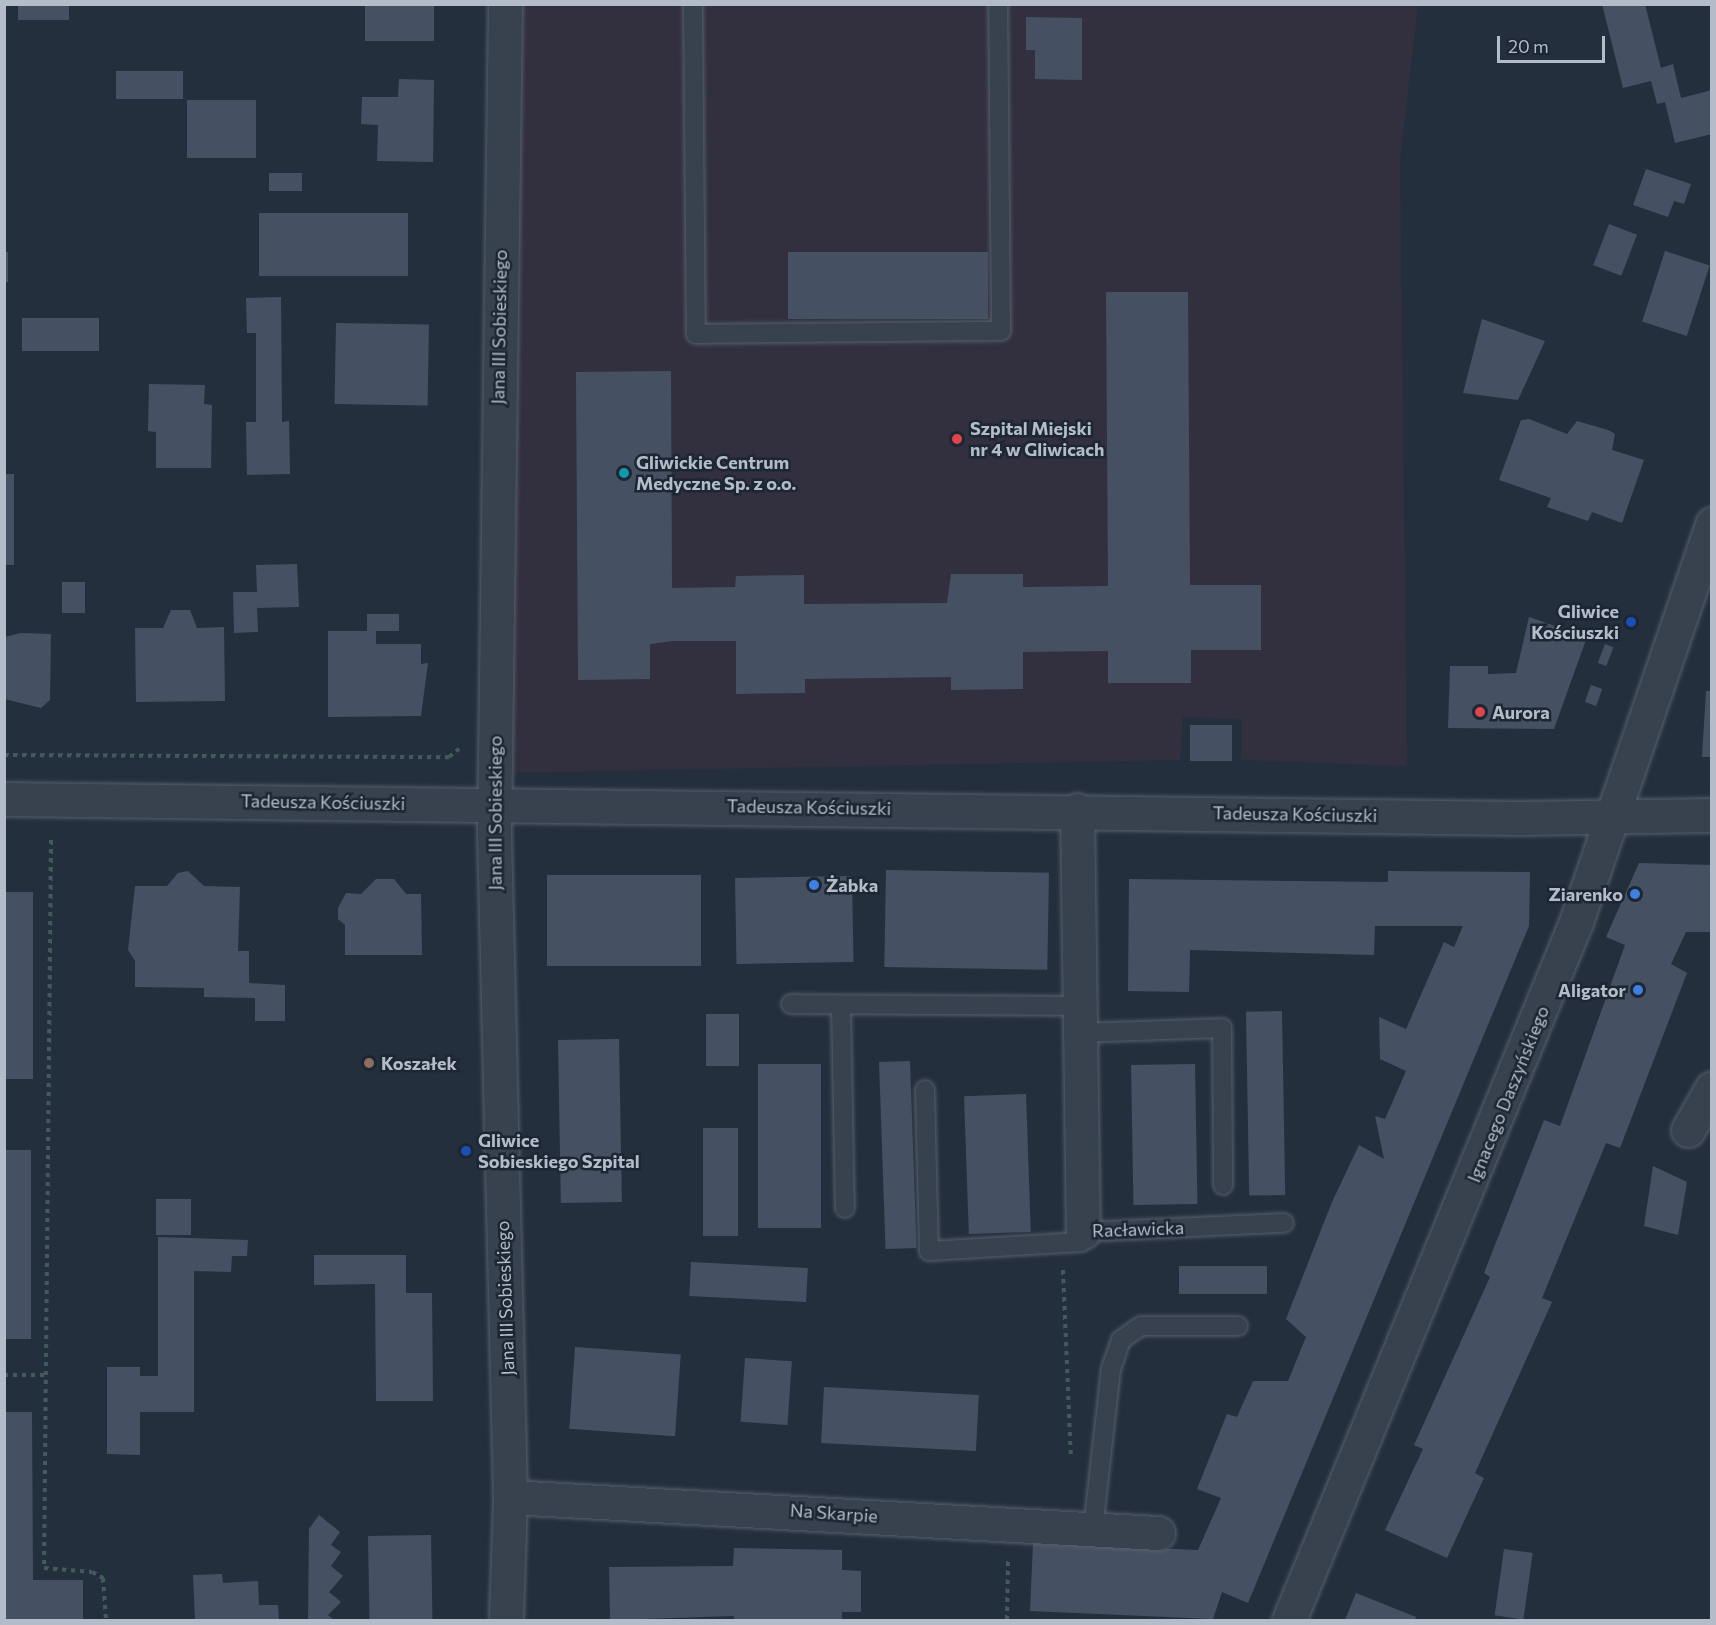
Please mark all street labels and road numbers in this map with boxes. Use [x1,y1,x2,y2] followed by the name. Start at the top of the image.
[487,249,511,405] street label: Jana III Sobieskiego
[484,736,506,890] street label: Jana III Sobieskiego
[241,790,405,814] street label: Tadeusza Kościuszki
[727,795,891,819] street label: Tadeusza Kościuszki
[1213,802,1377,826] street label: Tadeusza Kościuszki
[1463,1003,1553,1185] street label: Ignacego Daszyńskiego
[1092,1217,1184,1241] street label: Racławicka
[492,1220,518,1376] street label: Jana III Sobieskiego
[789,1499,879,1527] street label: Na Skarpie

